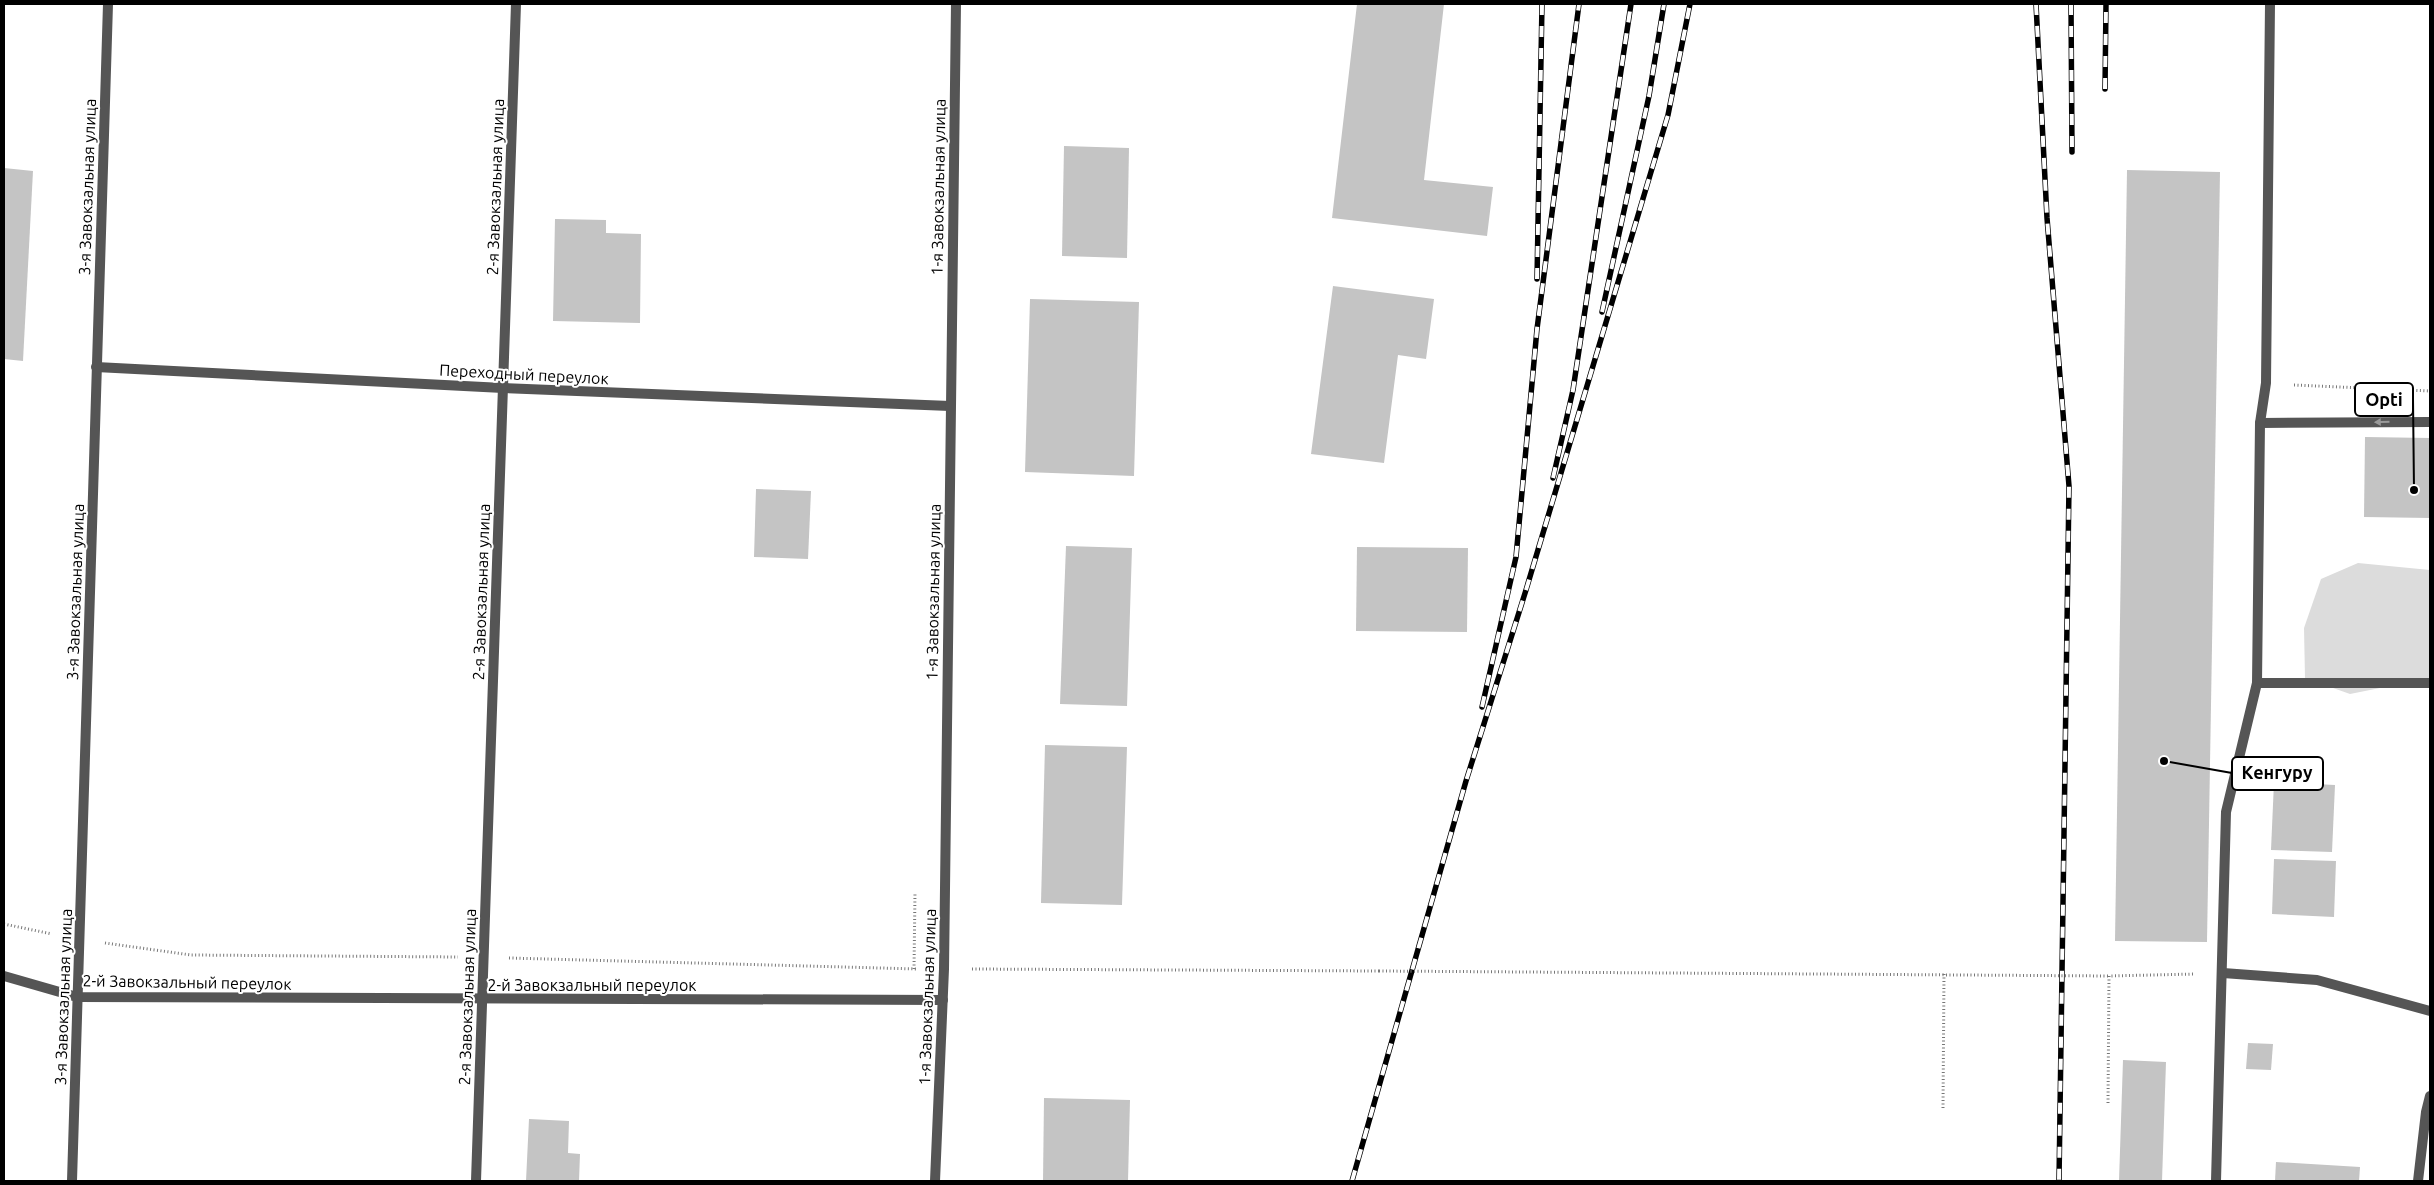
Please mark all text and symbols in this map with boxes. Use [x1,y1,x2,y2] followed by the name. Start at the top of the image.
[75,98,99,276] street label: 3-я Завокзальная улица
[483,98,507,276] street label: 2-я Завокзальная улица
[927,98,949,276] street label: 1-я Завокзальная улица
[439,361,609,387] street label: Переходный переулок
[2355,383,2413,416] callout: Opti
[2365,389,2403,409] text: Opti
[2373,418,2389,426] one-way arrow
[63,503,87,681] street label: 3-я Завокзальная улица
[469,503,493,681] street label: 2-я Завокзальная улица
[922,503,944,681] street label: 1-я Завокзальная улица
[2232,757,2323,790] callout: Кенгуру
[2242,762,2313,782] text: Кенгуру
[51,908,75,1086] street label: 3-я Завокзальная улица
[455,908,479,1086] street label: 2-я Завокзальная улица
[915,908,939,1086] street label: 1-я Завокзальная улица
[82,971,292,993] street label: 2-й Завокзальный переулок
[488,976,696,994] street label: 2-й Завокзальный переулок

